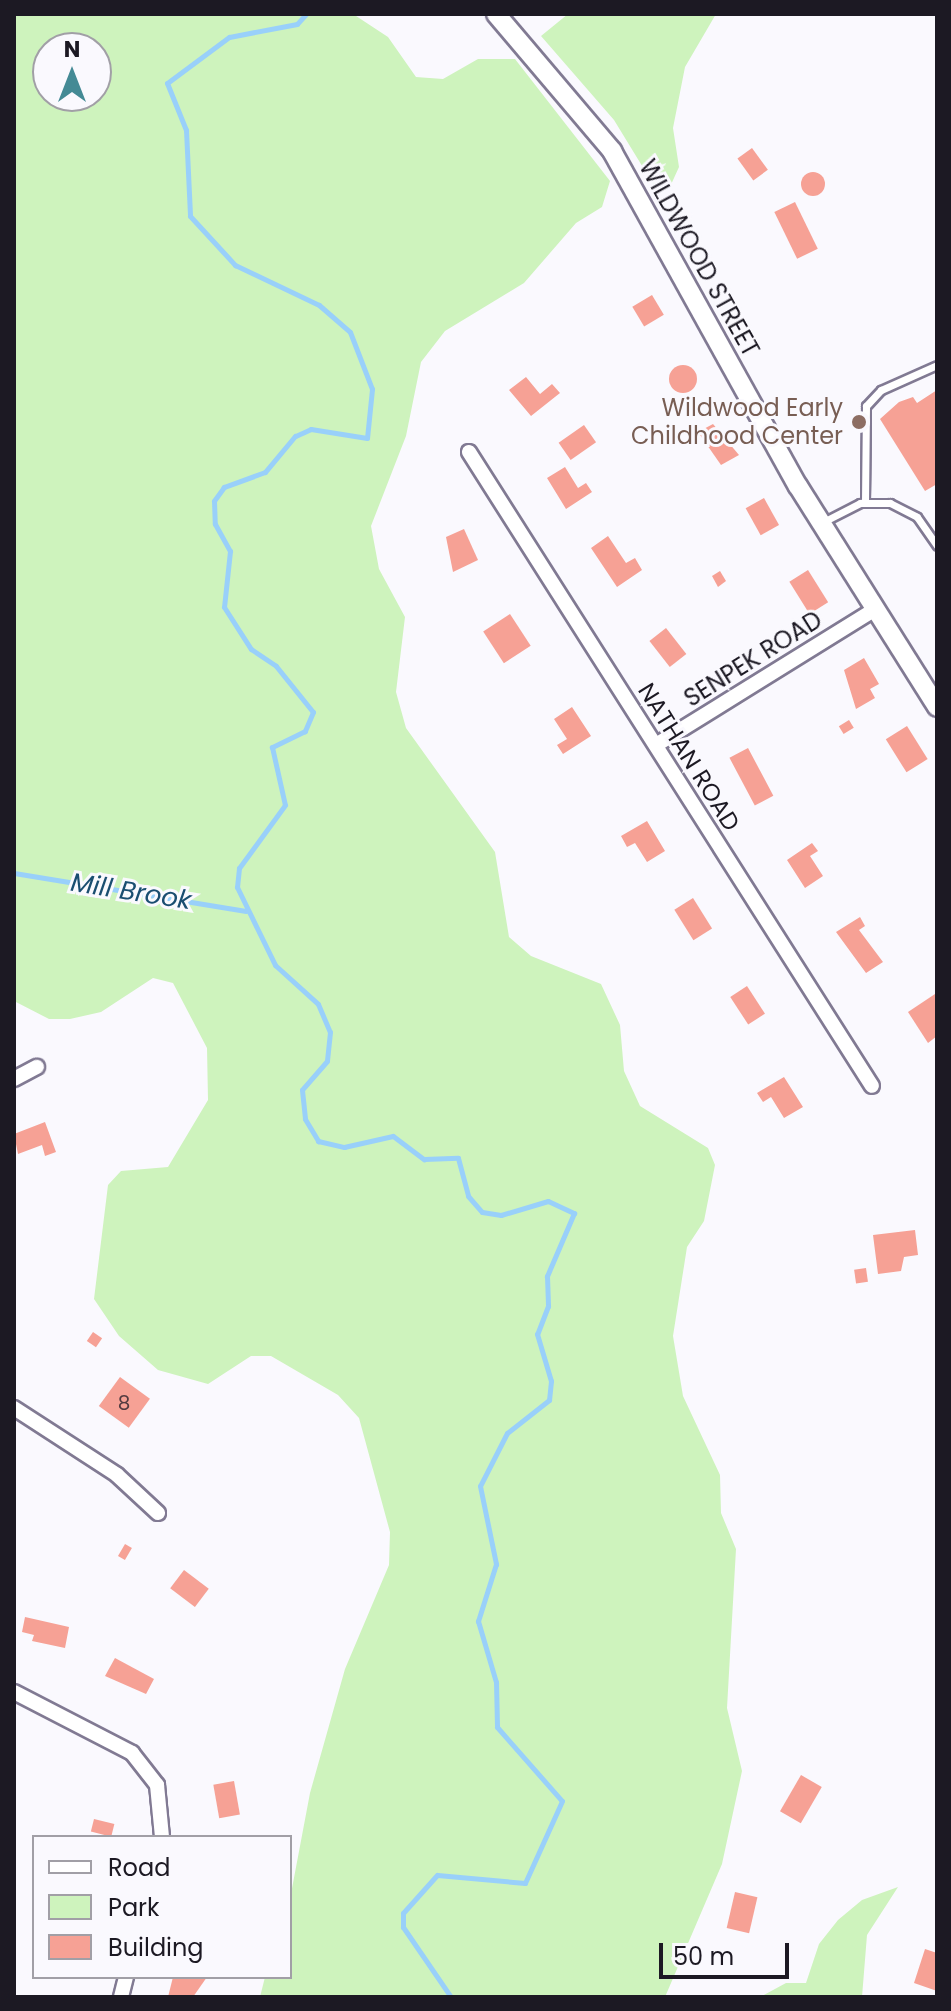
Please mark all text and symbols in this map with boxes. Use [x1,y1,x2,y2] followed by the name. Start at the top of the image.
[32,32,112,112] north arrow
[64,34,80,65] text: N
[633,155,765,361] street label: WILDWOOD STREET
[631,394,843,450] place label: Wildwood Early Childhood Center
[850,413,868,431] marker: Wildwood Early Childhood Center
[679,605,827,713] street label: SENPEK ROAD
[632,678,746,836] street label: NATHAN ROAD
[68,867,194,917] water label: Mill Brook
[118,1391,130,1415] house number: 8
[32,1835,292,1979] legend
[108,1851,170,1884] text: Road
[108,1891,159,1924] text: Park
[663,1927,793,1977] scale bar
[108,1931,204,1964] text: Building
[673,1940,734,1973] text: 50 m

